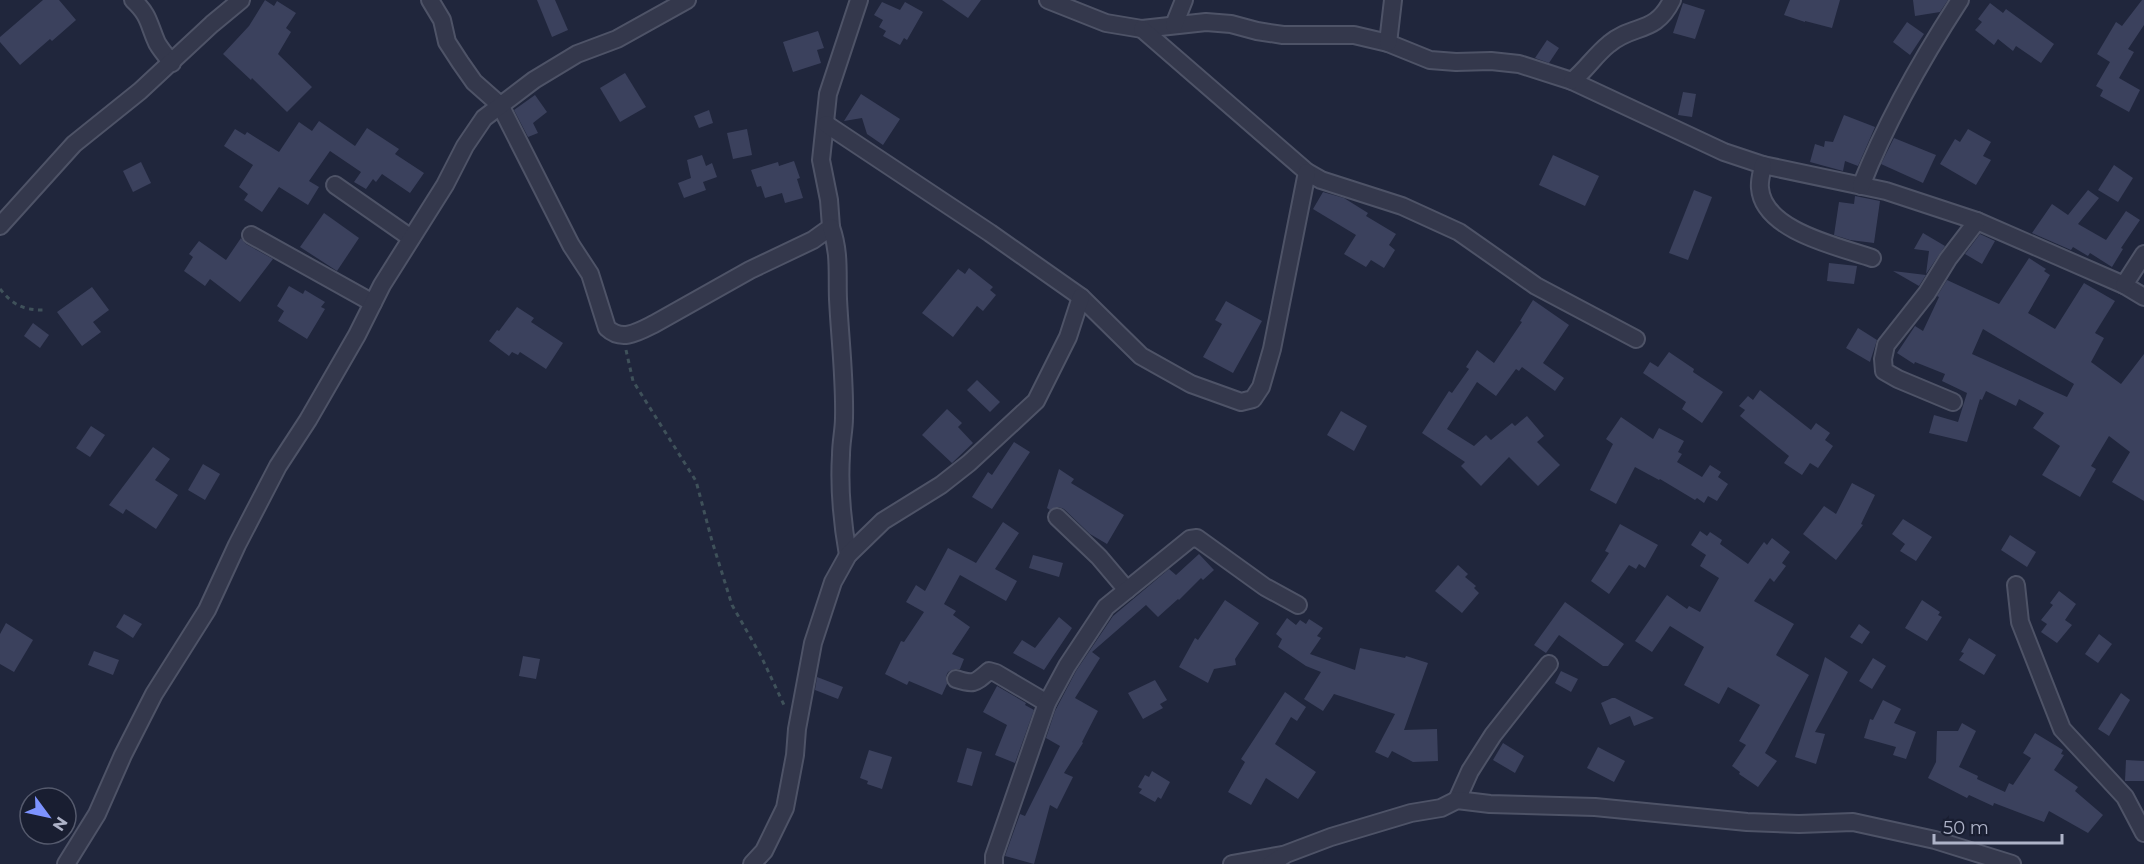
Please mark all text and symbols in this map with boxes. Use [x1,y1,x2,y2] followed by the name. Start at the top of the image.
[18,786,78,846] north arrow
[1934,807,2062,845] scale bar
[49,813,72,834] text: N
[1943,817,1989,839] text: 50 m

